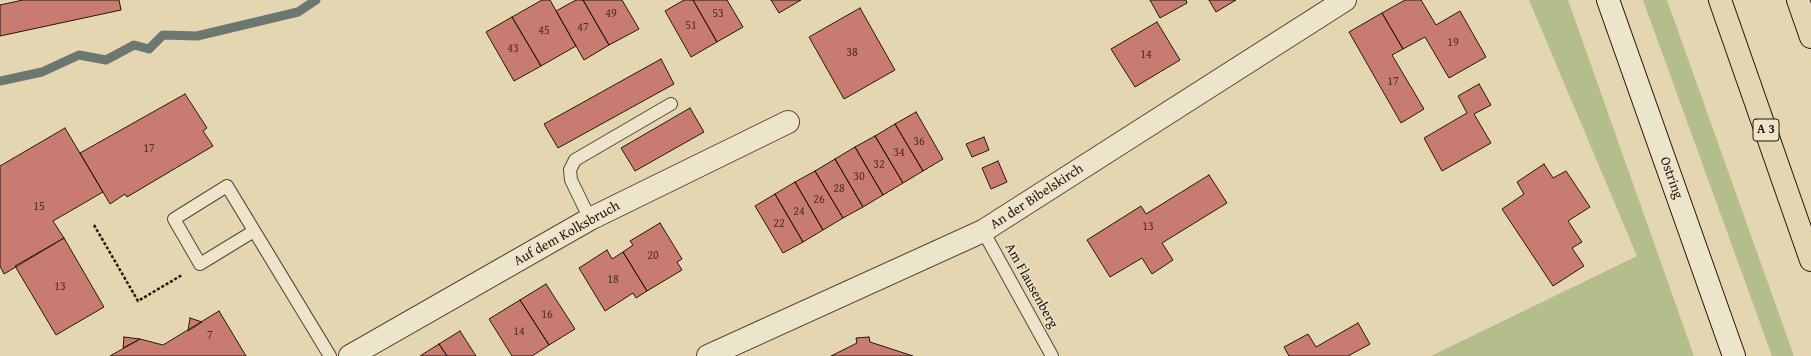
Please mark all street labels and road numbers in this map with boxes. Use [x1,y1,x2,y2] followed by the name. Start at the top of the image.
[1753,119,1779,141] road number: A 3
[1656,155,1686,201] street label: Ostring
[987,161,1087,233] street label: An der Bibelskirch
[511,198,623,270] street label: Auf dem Kolksbruch
[1001,241,1061,331] street label: Am Flausenberg

